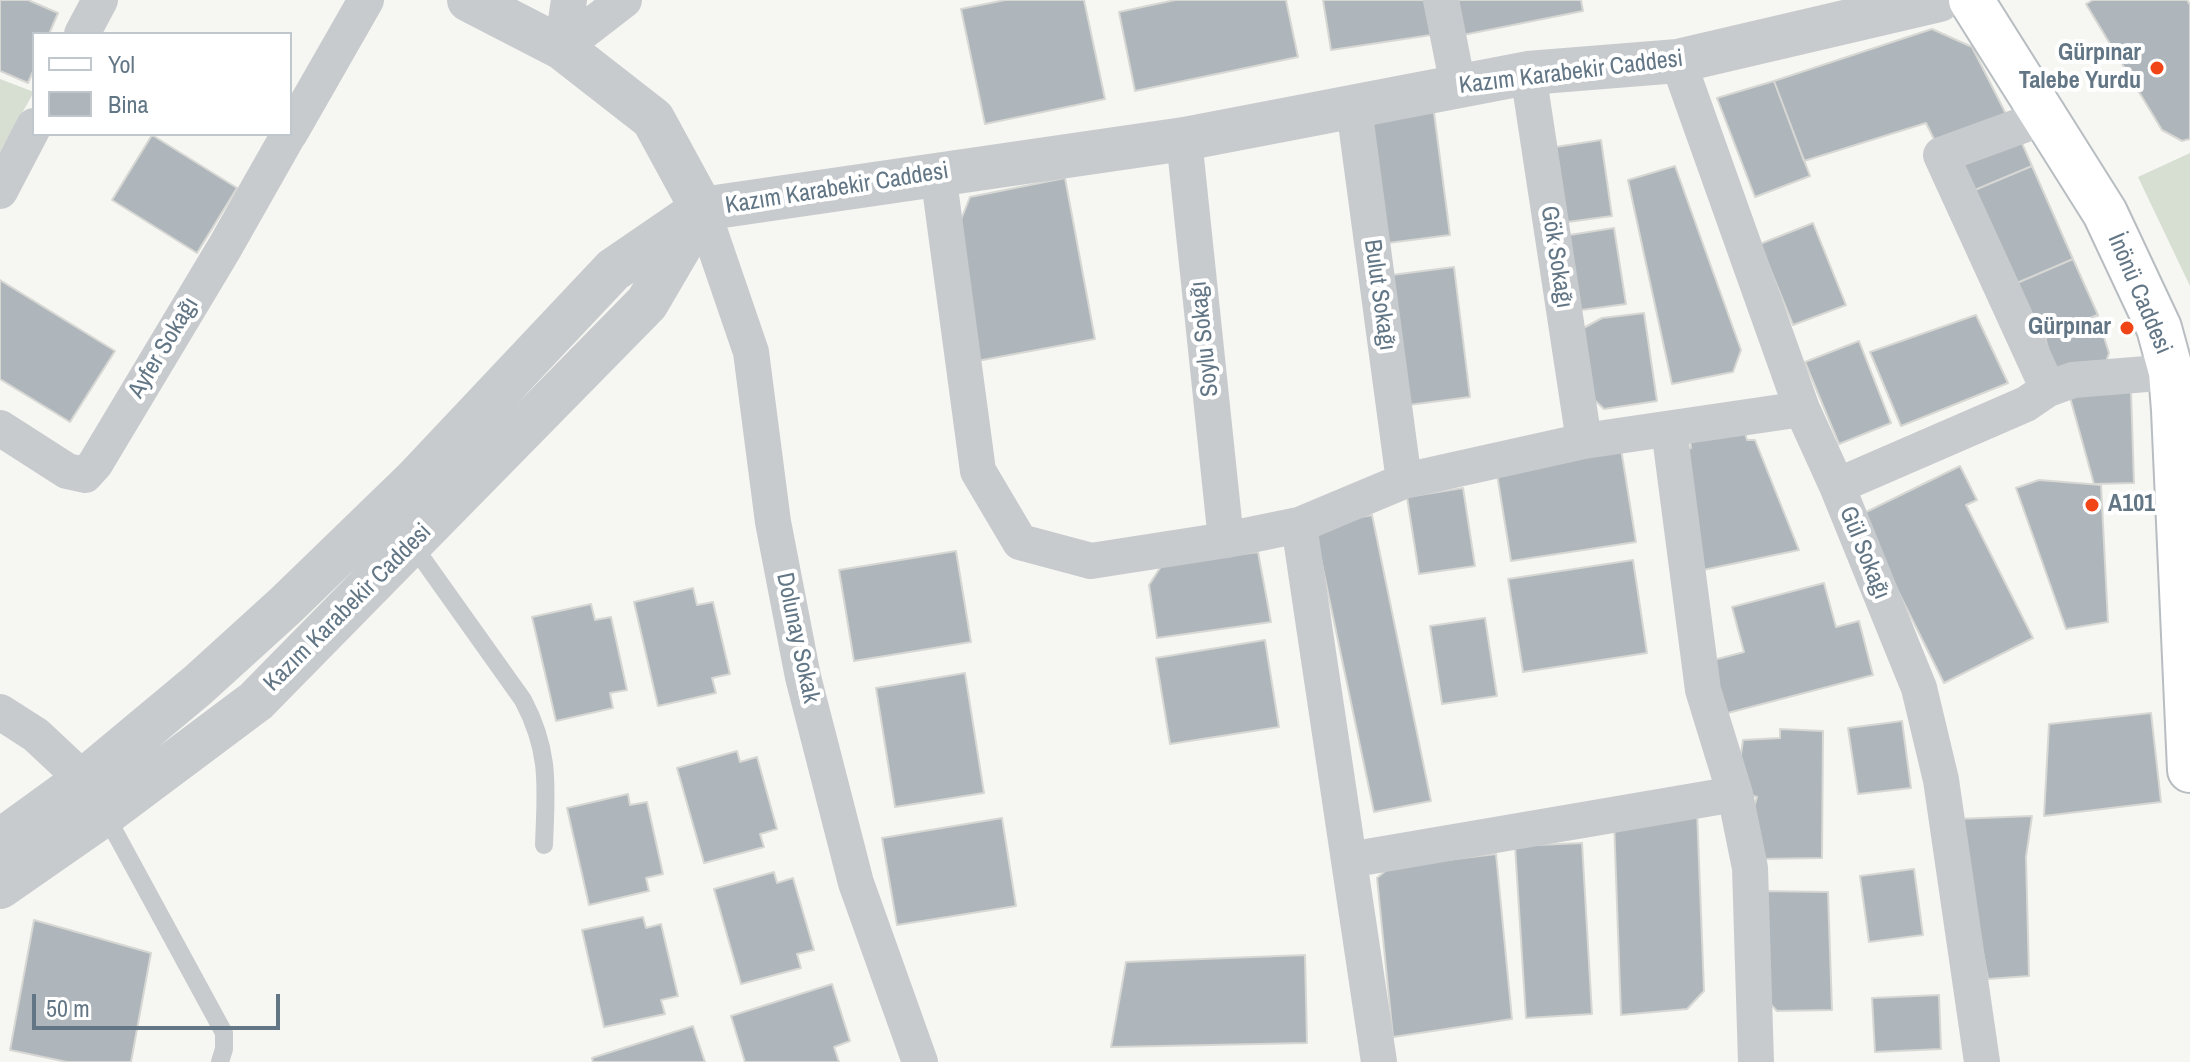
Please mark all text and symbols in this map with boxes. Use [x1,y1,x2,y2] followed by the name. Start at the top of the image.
[32,32,292,136] legend
[2019,40,2141,96] place label: Gürpınar Talebe Yurdu
[1457,45,1685,101] street label: Kazım Karabekir Caddesi
[108,48,135,80] text: Yol
[2148,59,2166,77] marker: Gürpınar Talebe Yurdu
[108,88,149,120] text: Bina
[723,157,951,221] street label: Kazım Karabekir Caddesi
[1534,204,1578,310] street label: Gök Sokağı
[2101,229,2177,359] street label: İnönü Caddesi
[1357,238,1401,352] street label: Bulut Sokağı
[1185,280,1225,398] street label: Soylu Sokağı
[123,292,205,404] street label: Ayfer Sokağı
[2028,314,2111,342] place label: Gürpınar
[2118,319,2136,337] marker: Gürpınar
[2108,491,2155,519] place label: A101
[2083,496,2101,514] marker: A101
[1832,502,1896,604] street label: Gül Sokağı
[258,518,438,698] street label: Kazım Karabekir Caddesi
[769,570,825,706] street label: Dolunay Sokak
[36,978,284,1028] scale bar
[46,992,90,1024] text: 50 m

